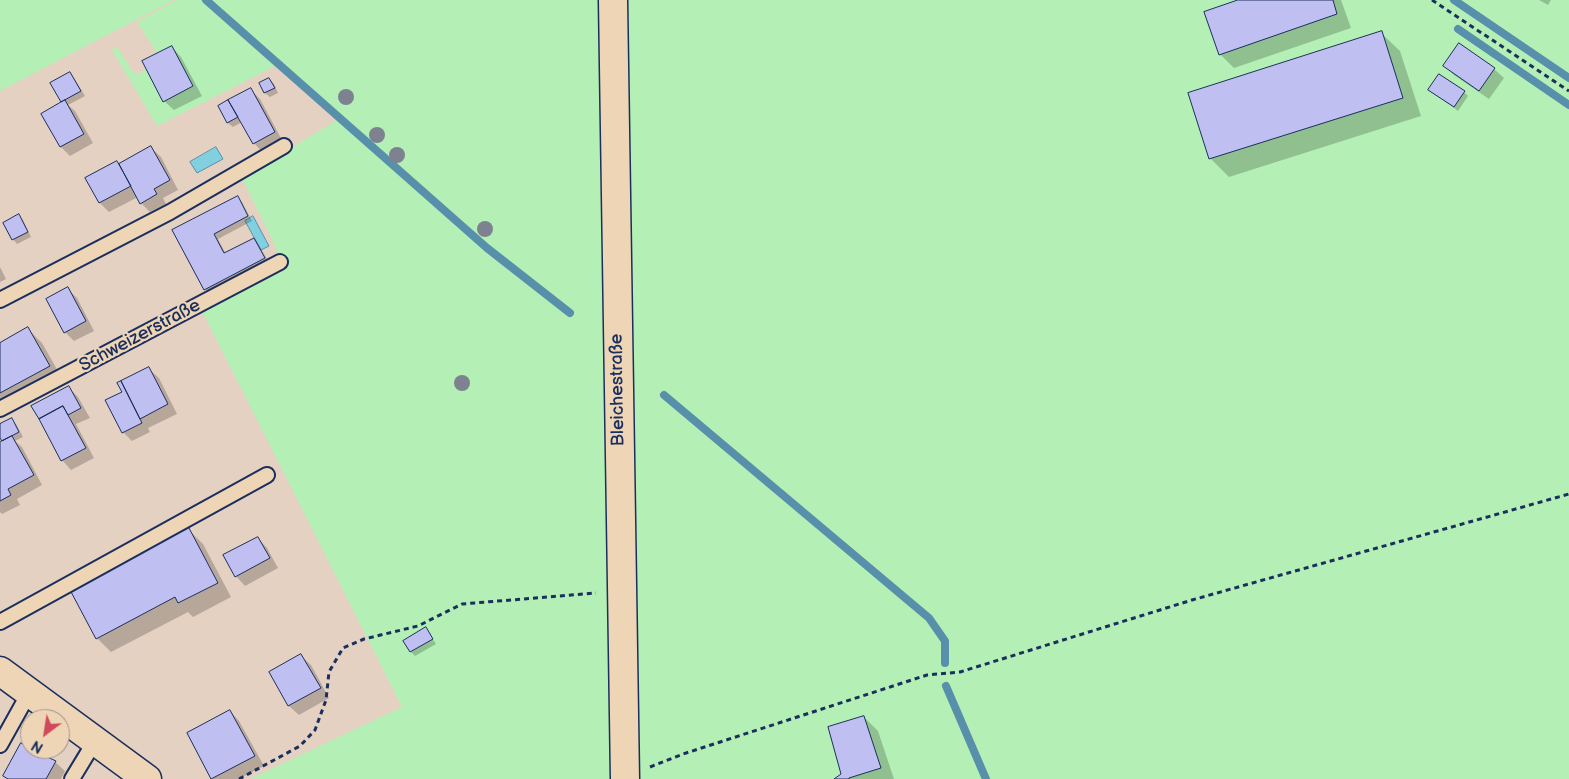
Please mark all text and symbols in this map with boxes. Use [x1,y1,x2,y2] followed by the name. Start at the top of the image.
[76,295,204,377] street label: Schweizerstraße
[606,333,630,447] street label: Bleichestraße
[20,709,70,759] north arrow
[29,736,46,756] text: N

